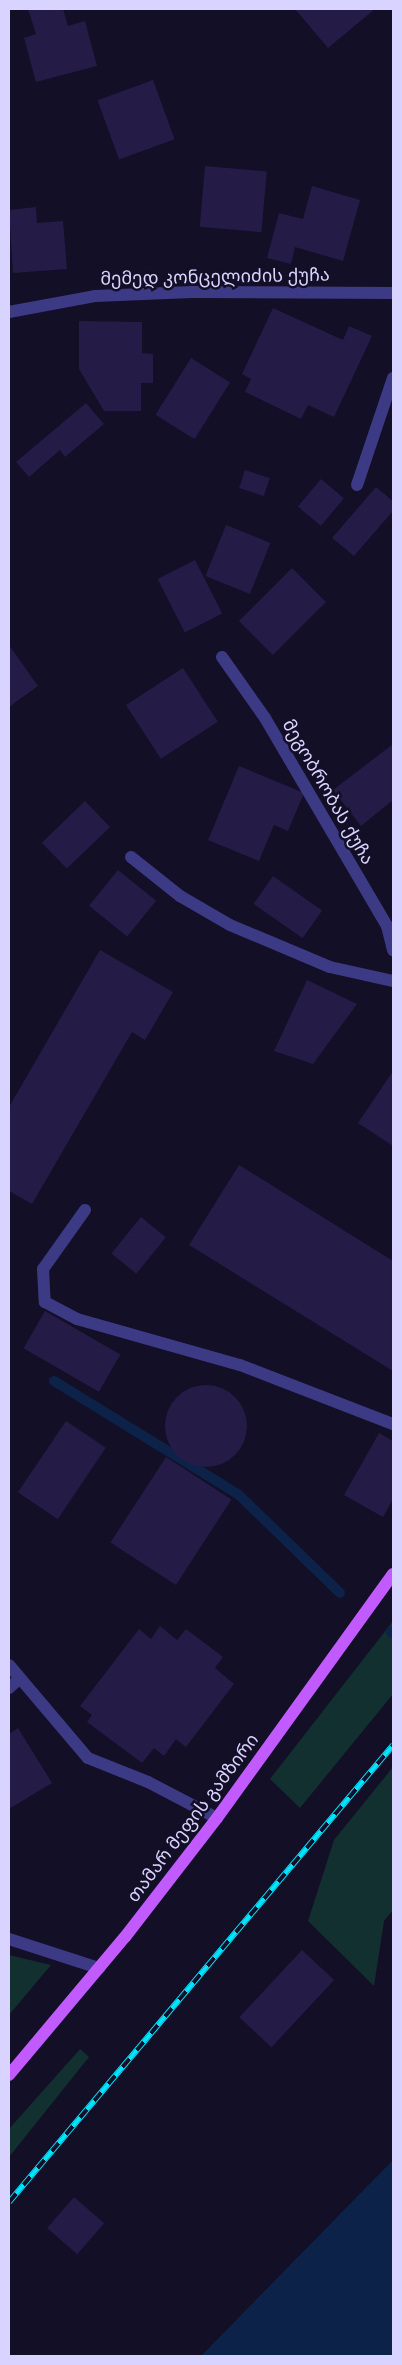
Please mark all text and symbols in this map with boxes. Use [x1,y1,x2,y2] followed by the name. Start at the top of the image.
[100,264,330,290] street label: მემედ კონცელიძის ქუჩა
[278,716,378,868] street label: მეგობრობას ქუჩა
[123,1730,263,1906] street label: თამარ მეფის გამზირი

